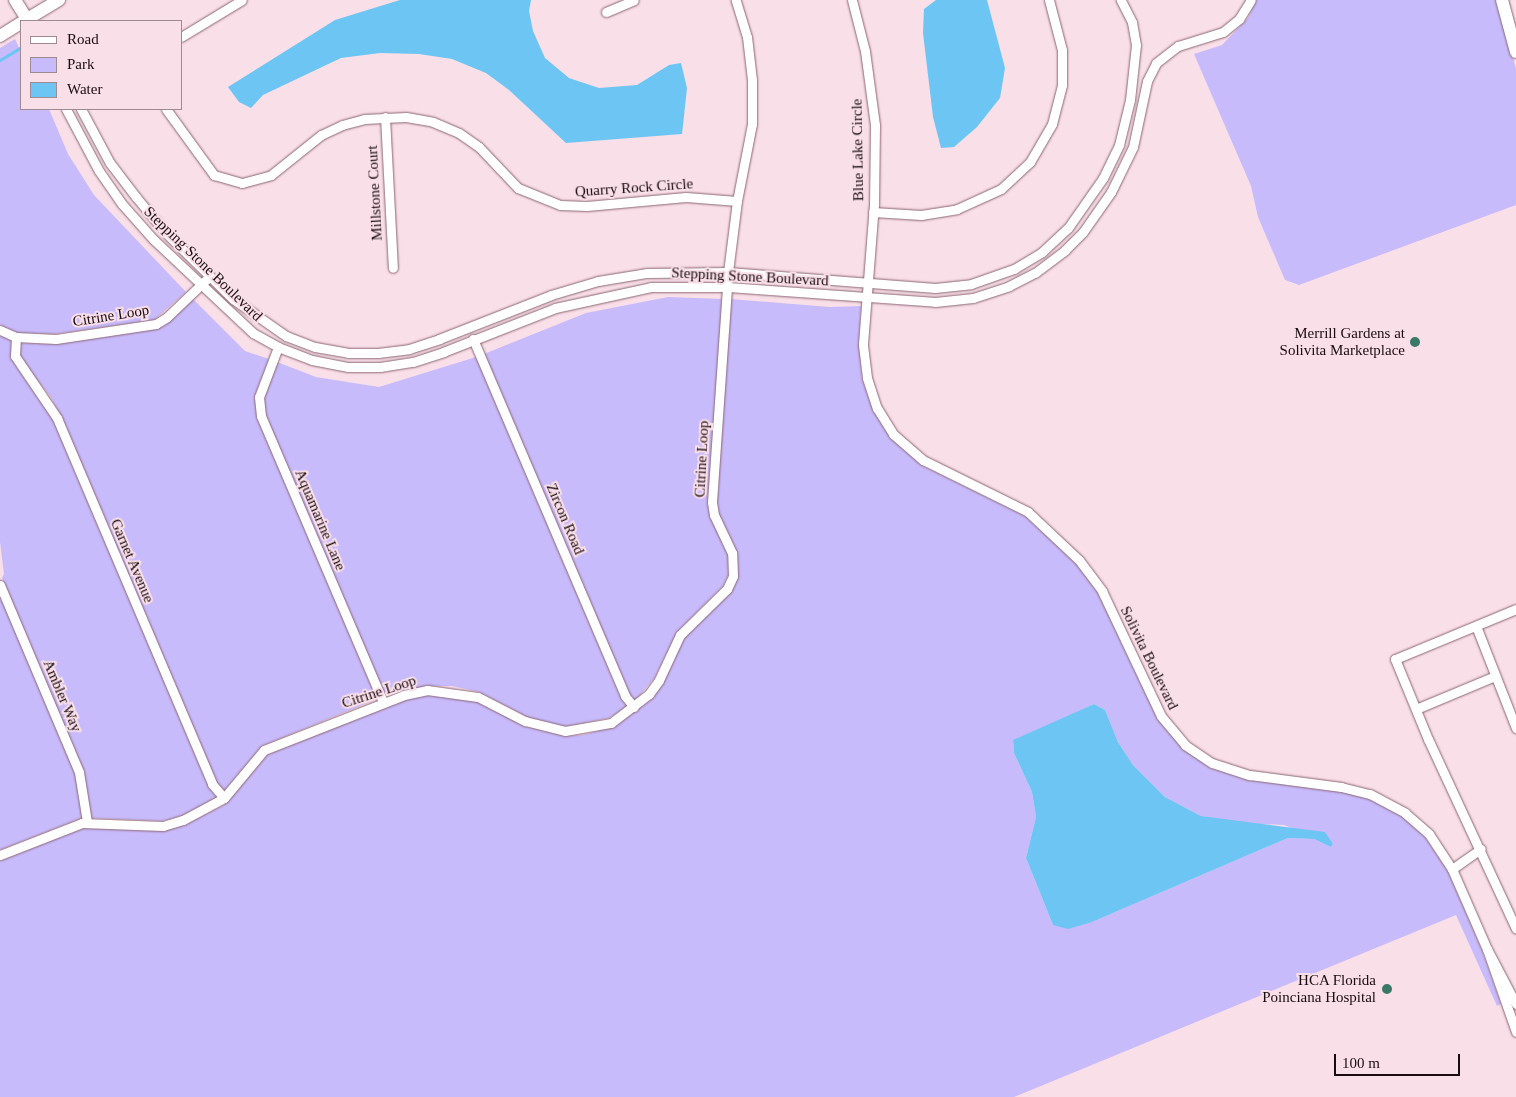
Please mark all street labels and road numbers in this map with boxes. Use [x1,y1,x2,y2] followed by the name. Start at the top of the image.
[848,99,868,201] street label: Blue Lake Circle
[364,145,386,241] street label: Millstone Court
[574,175,694,201] street label: Quarry Rock Circle
[140,203,266,325] street label: Stepping Stone Boulevard
[671,264,829,290] street label: Stepping Stone Boulevard
[72,301,150,331] street label: Citrine Loop
[691,420,713,498] street label: Citrine Loop
[291,467,349,573] street label: Aquamarine Lane
[542,481,588,557] street label: Zircon Road
[106,516,158,606] street label: Garnet Avenue
[1116,603,1182,713] street label: Solivita Boulevard
[39,657,85,735] street label: Ambler Way
[340,672,418,712] street label: Citrine Loop

